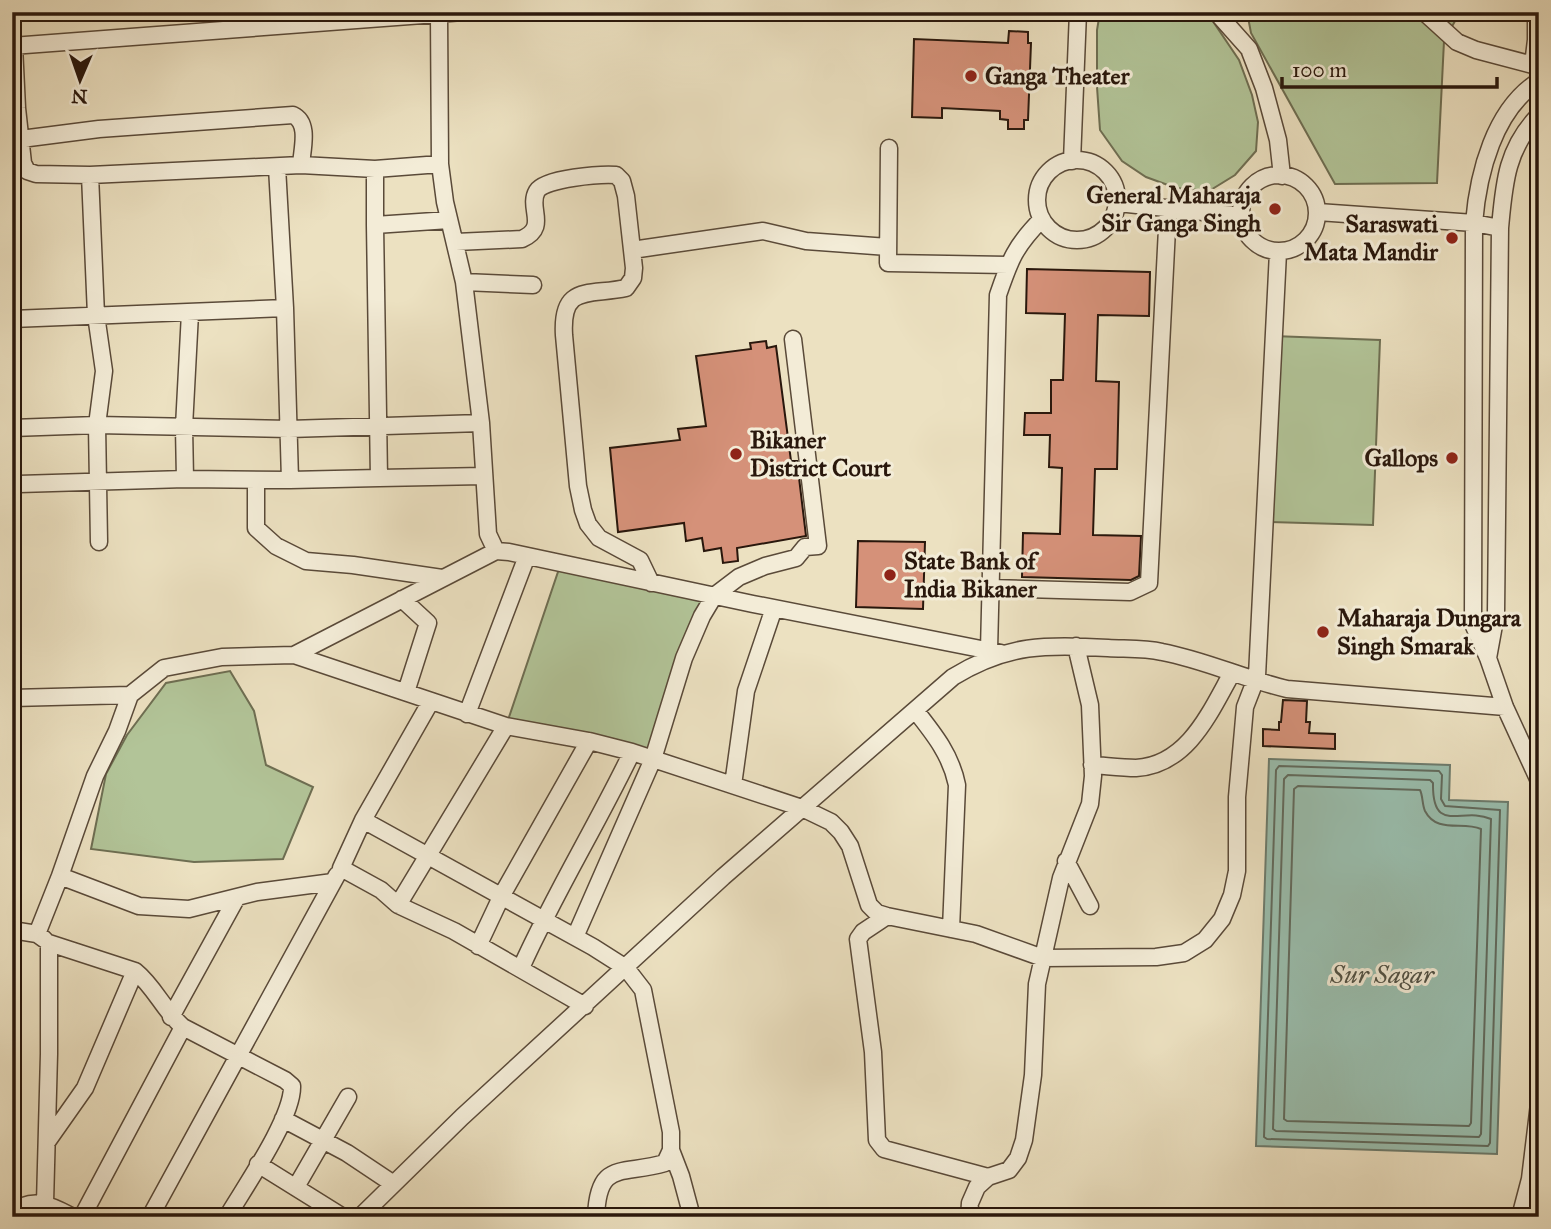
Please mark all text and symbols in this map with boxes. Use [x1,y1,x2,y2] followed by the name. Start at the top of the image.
[46,46,116,116] north arrow
[1282,46,1497,90] scale bar
[1292,57,1347,83] text: 100 m
[985,61,1131,91] place label: Ganga Theater
[963,68,979,84] marker: Ganga Theater
[71,85,88,108] text: N
[1086,180,1262,238] place label: General Maharaja Sir Ganga Singh
[1267,201,1283,217] marker: General Maharaja Sir Ganga Singh
[1304,209,1439,267] place label: Saraswati Mata Mandir
[1444,230,1460,246] marker: Saraswati Mata Mandir
[750,425,892,483] place label: Bikaner District Court
[1364,443,1438,473] place label: Gallops
[728,446,744,462] marker: Bikaner District Court
[1444,450,1460,466] marker: Gallops
[904,546,1040,604] place label: State Bank of India Bikaner
[882,567,898,583] marker: State Bank of India Bikaner
[1337,603,1522,661] place label: Maharaja Dungara Singh Smarak
[1315,624,1331,640] marker: Maharaja Dungara Singh Smarak
[1329,958,1435,990] water label: Sur Sagar

